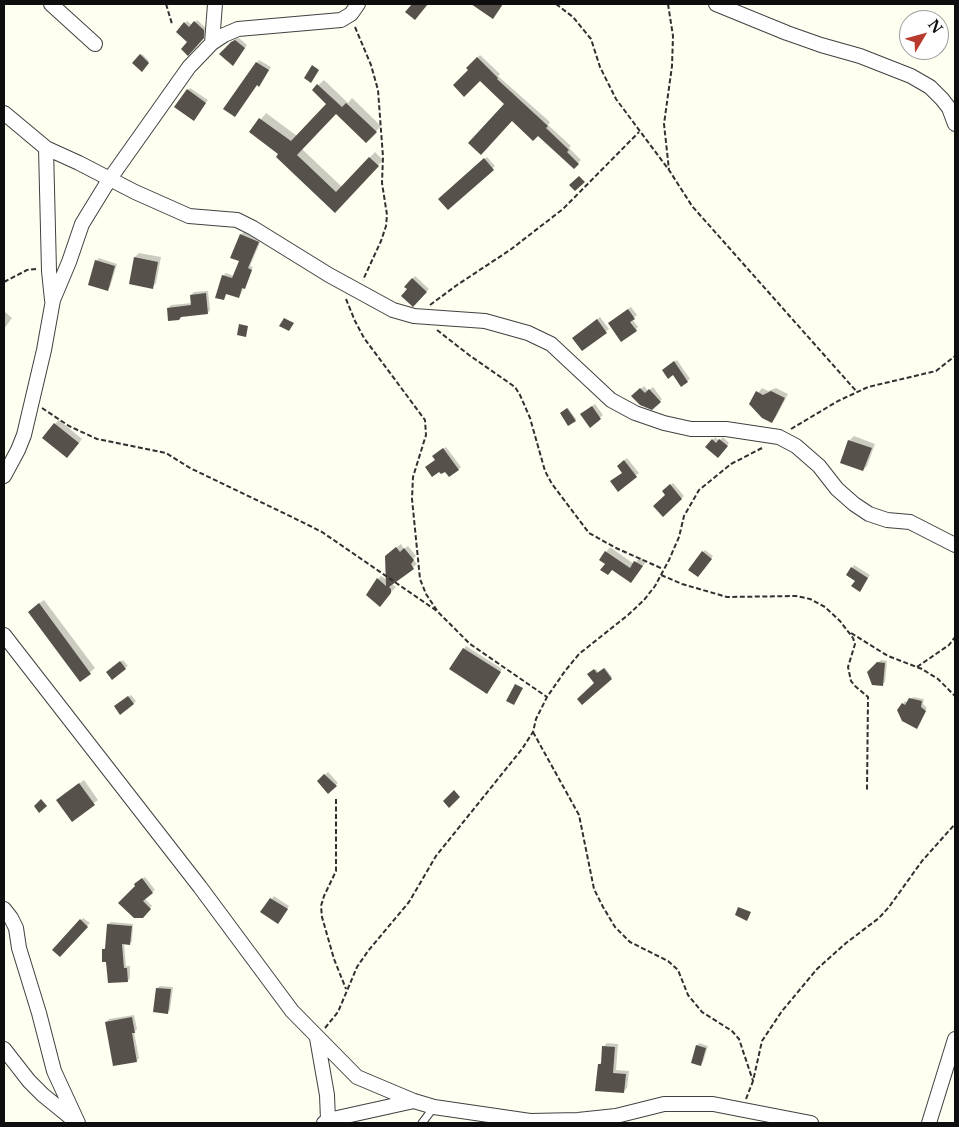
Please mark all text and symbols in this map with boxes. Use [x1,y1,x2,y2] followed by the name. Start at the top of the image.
[899,10,949,60] north arrow
[924,16,946,37] text: N

